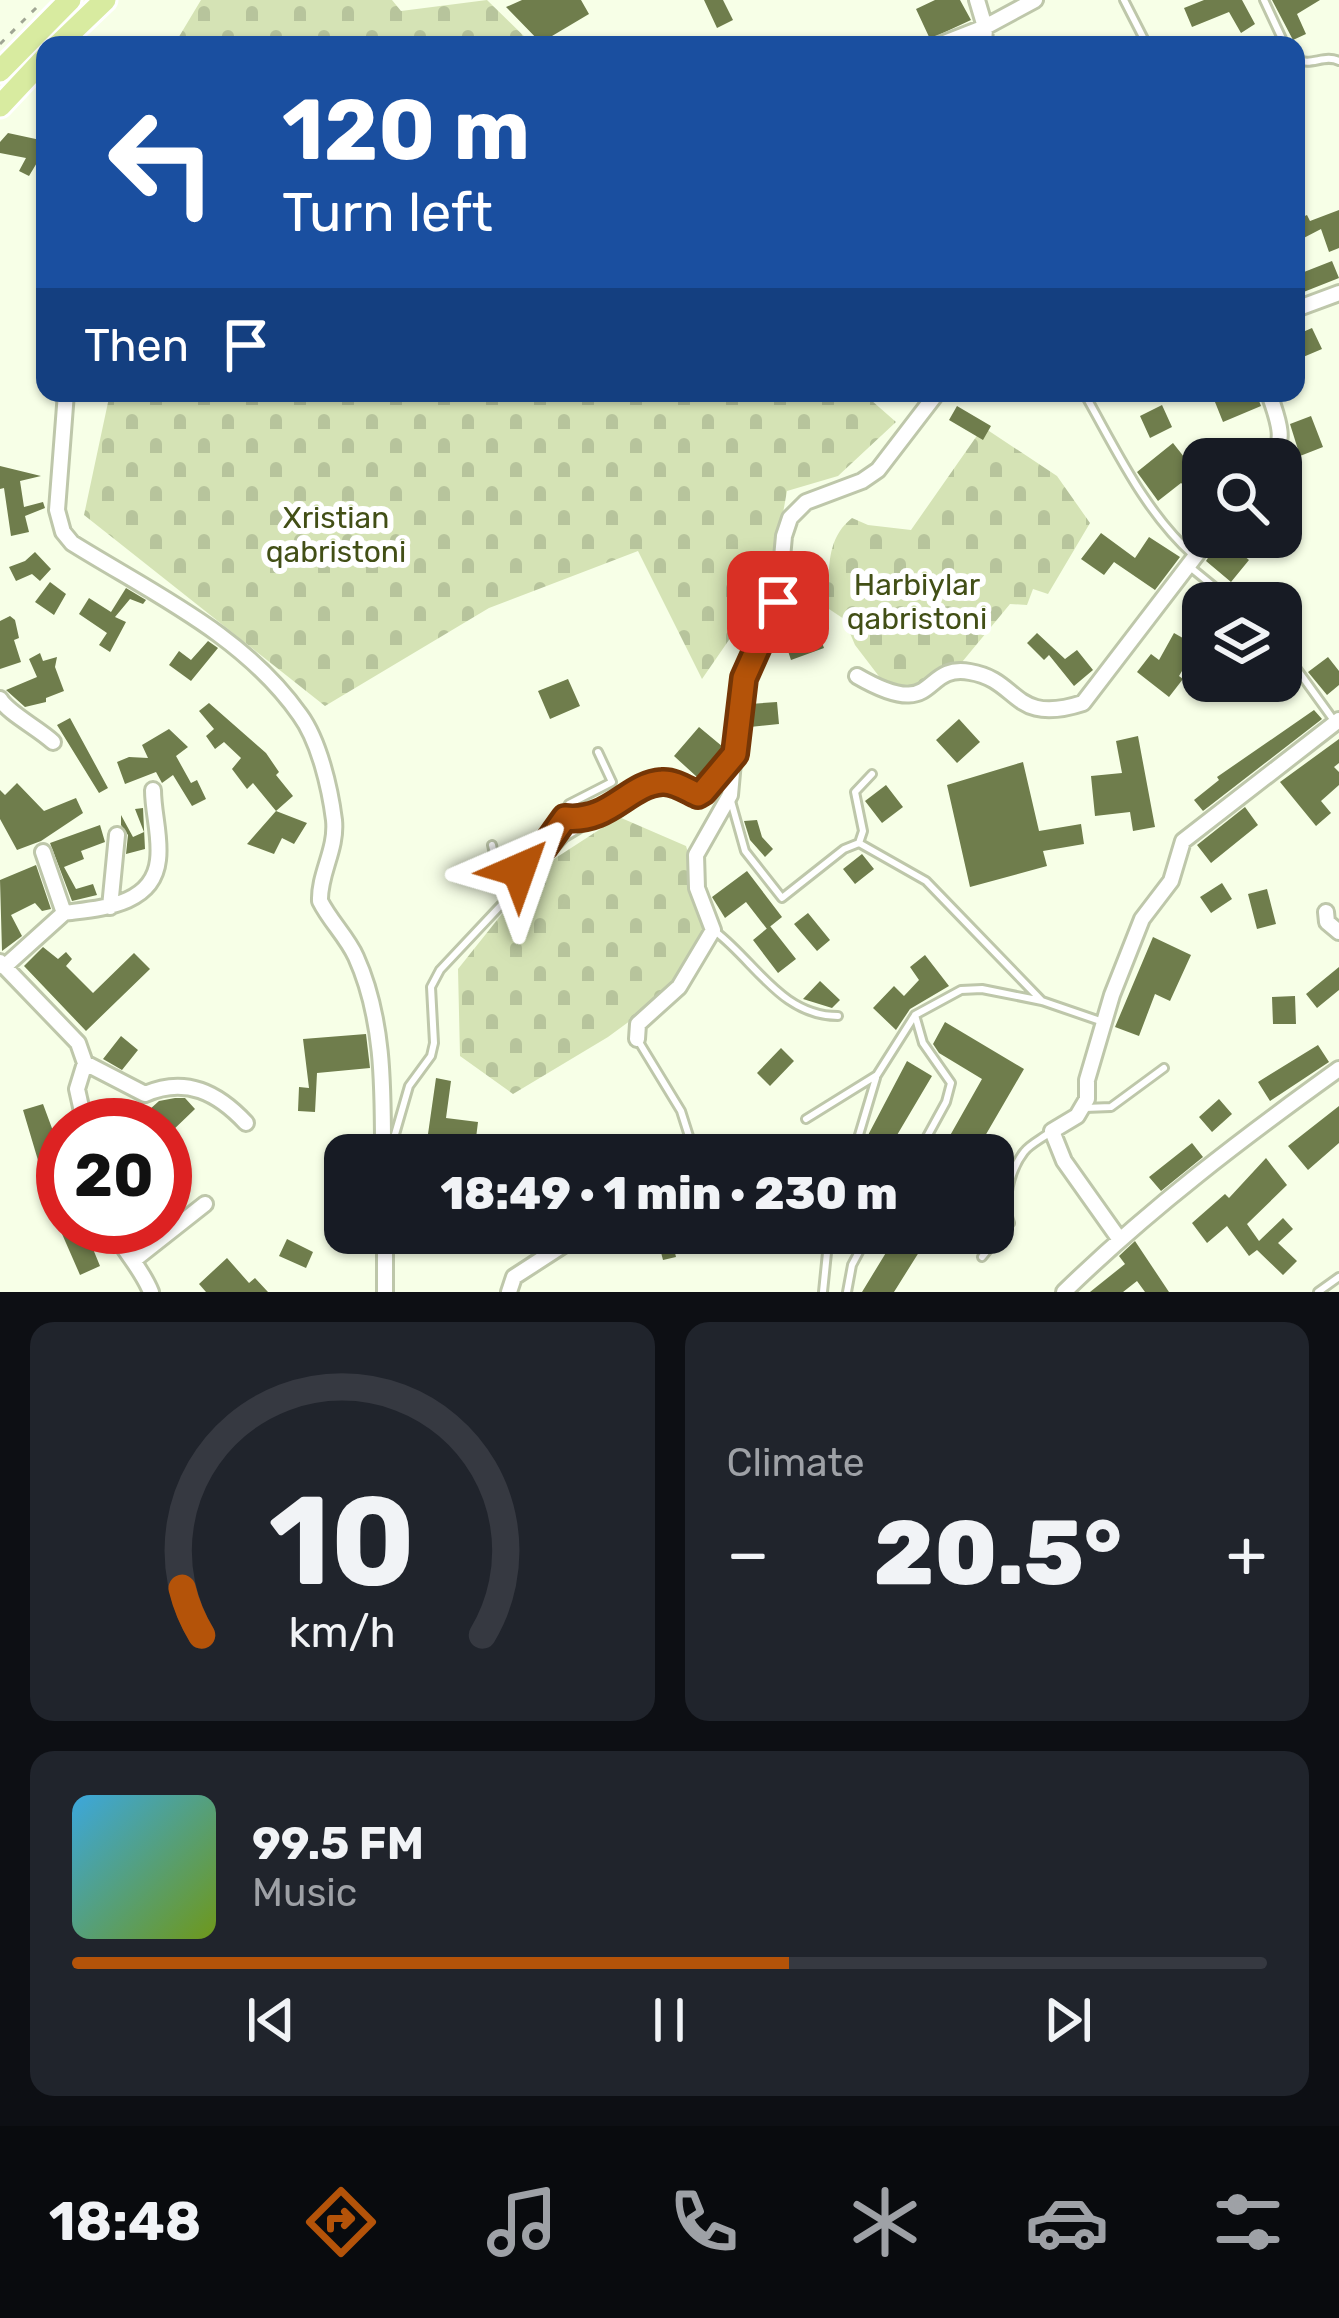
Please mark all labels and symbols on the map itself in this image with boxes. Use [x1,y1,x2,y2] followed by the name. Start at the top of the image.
[266,500,406,570] park label: Xristian qabristoni
[727,551,829,653] pin
[847,567,987,637] park label: Harbiylar qabristoni
[456,807,582,933] position arrow
[36,1098,192,1254] speed limit sign: 20

